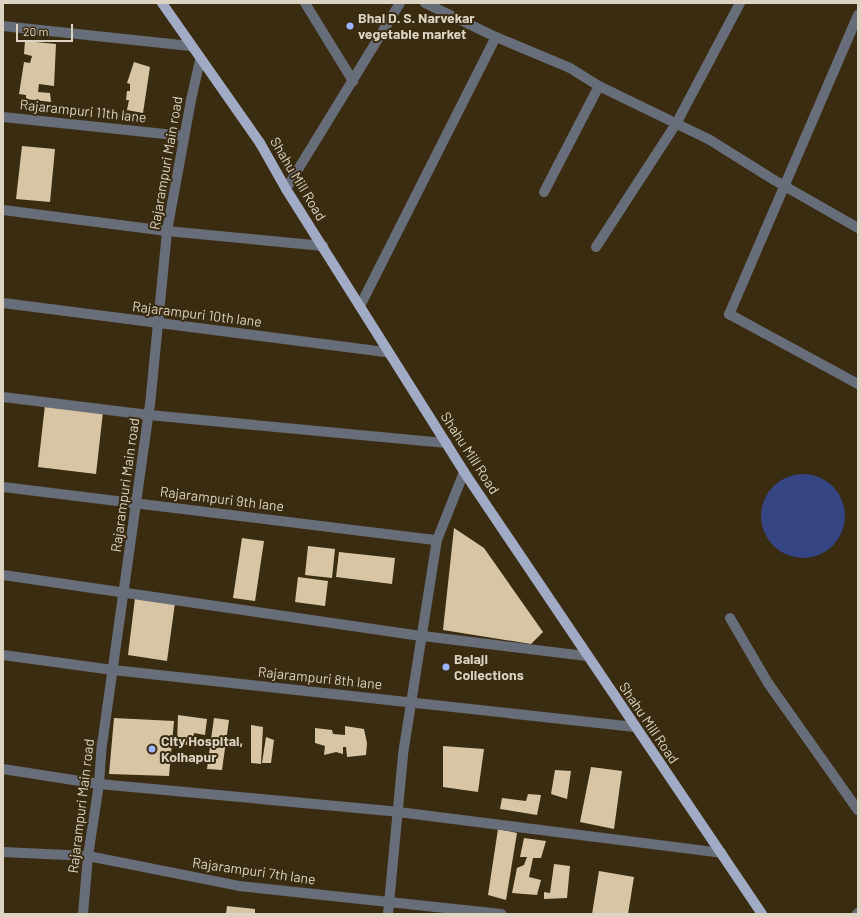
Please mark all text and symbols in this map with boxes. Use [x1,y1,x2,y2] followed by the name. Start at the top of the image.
[358,10,475,42] place label: Bhai D. S. Narvekar vegetable market
[18,16,75,42] scale bar
[345,21,355,31] marker: Bhai D. S. Narvekar vegetable market
[23,24,49,38] text: 20 m
[146,95,186,231] street label: Rajarampuri Main road
[19,96,147,126] street label: Rajarampuri 11th lane
[266,134,330,224] street label: Shahu Mill Road
[131,298,263,330] street label: Rajarampuri 10th lane
[437,409,503,497] street label: Shahu Mill Road
[107,417,143,553] street label: Rajarampuri Main road
[159,483,285,515] street label: Rajarampuri 9th lane
[454,651,524,684] place label: Balaji Collections
[441,662,451,672] marker: Balaji Collections
[257,663,383,693] street label: Rajarampuri 8th lane
[616,679,682,767] street label: Shahu Mill Road
[161,733,243,766] place label: City Hospital, Kolhapur
[64,738,98,874] street label: Rajarampuri Main road
[146,743,158,755] marker: City Hospital, Kolhapur
[191,854,317,888] street label: Rajarampuri 7th lane

